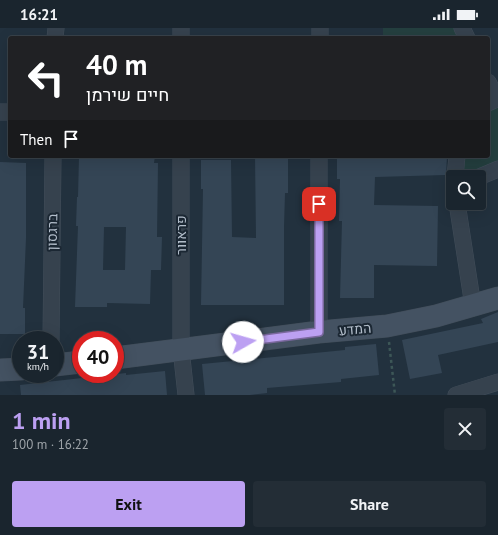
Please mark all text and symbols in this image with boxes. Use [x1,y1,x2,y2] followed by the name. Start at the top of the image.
[20,5,58,24] text: 16:21
[86,46,147,83] text: 40 m
[20,52,72,104] icon: left
[86,83,169,106] text: חיים שירמן
[60,128,82,150] icon: arrive
[20,130,52,149] text: Then
[446,170,486,210] map controls
[446,170,486,210] button: search
[302,187,336,221] pin
[308,193,330,215] icon: arrive
[43,213,61,251] street label: ברגסון
[172,215,190,255] street label: פראוור
[338,319,372,339] street label: המדע
[222,321,264,363] position arrow
[72,331,124,383] speed limit sign: 40
[27,339,49,365] text: 31
[27,360,49,373] text: km/h
[12,405,71,436] text: 1 min
[444,408,486,450] button: close
[12,436,89,453] text: 100 m · 16:22
[12,481,245,527] button: Exit
[253,481,486,527] button: Share

